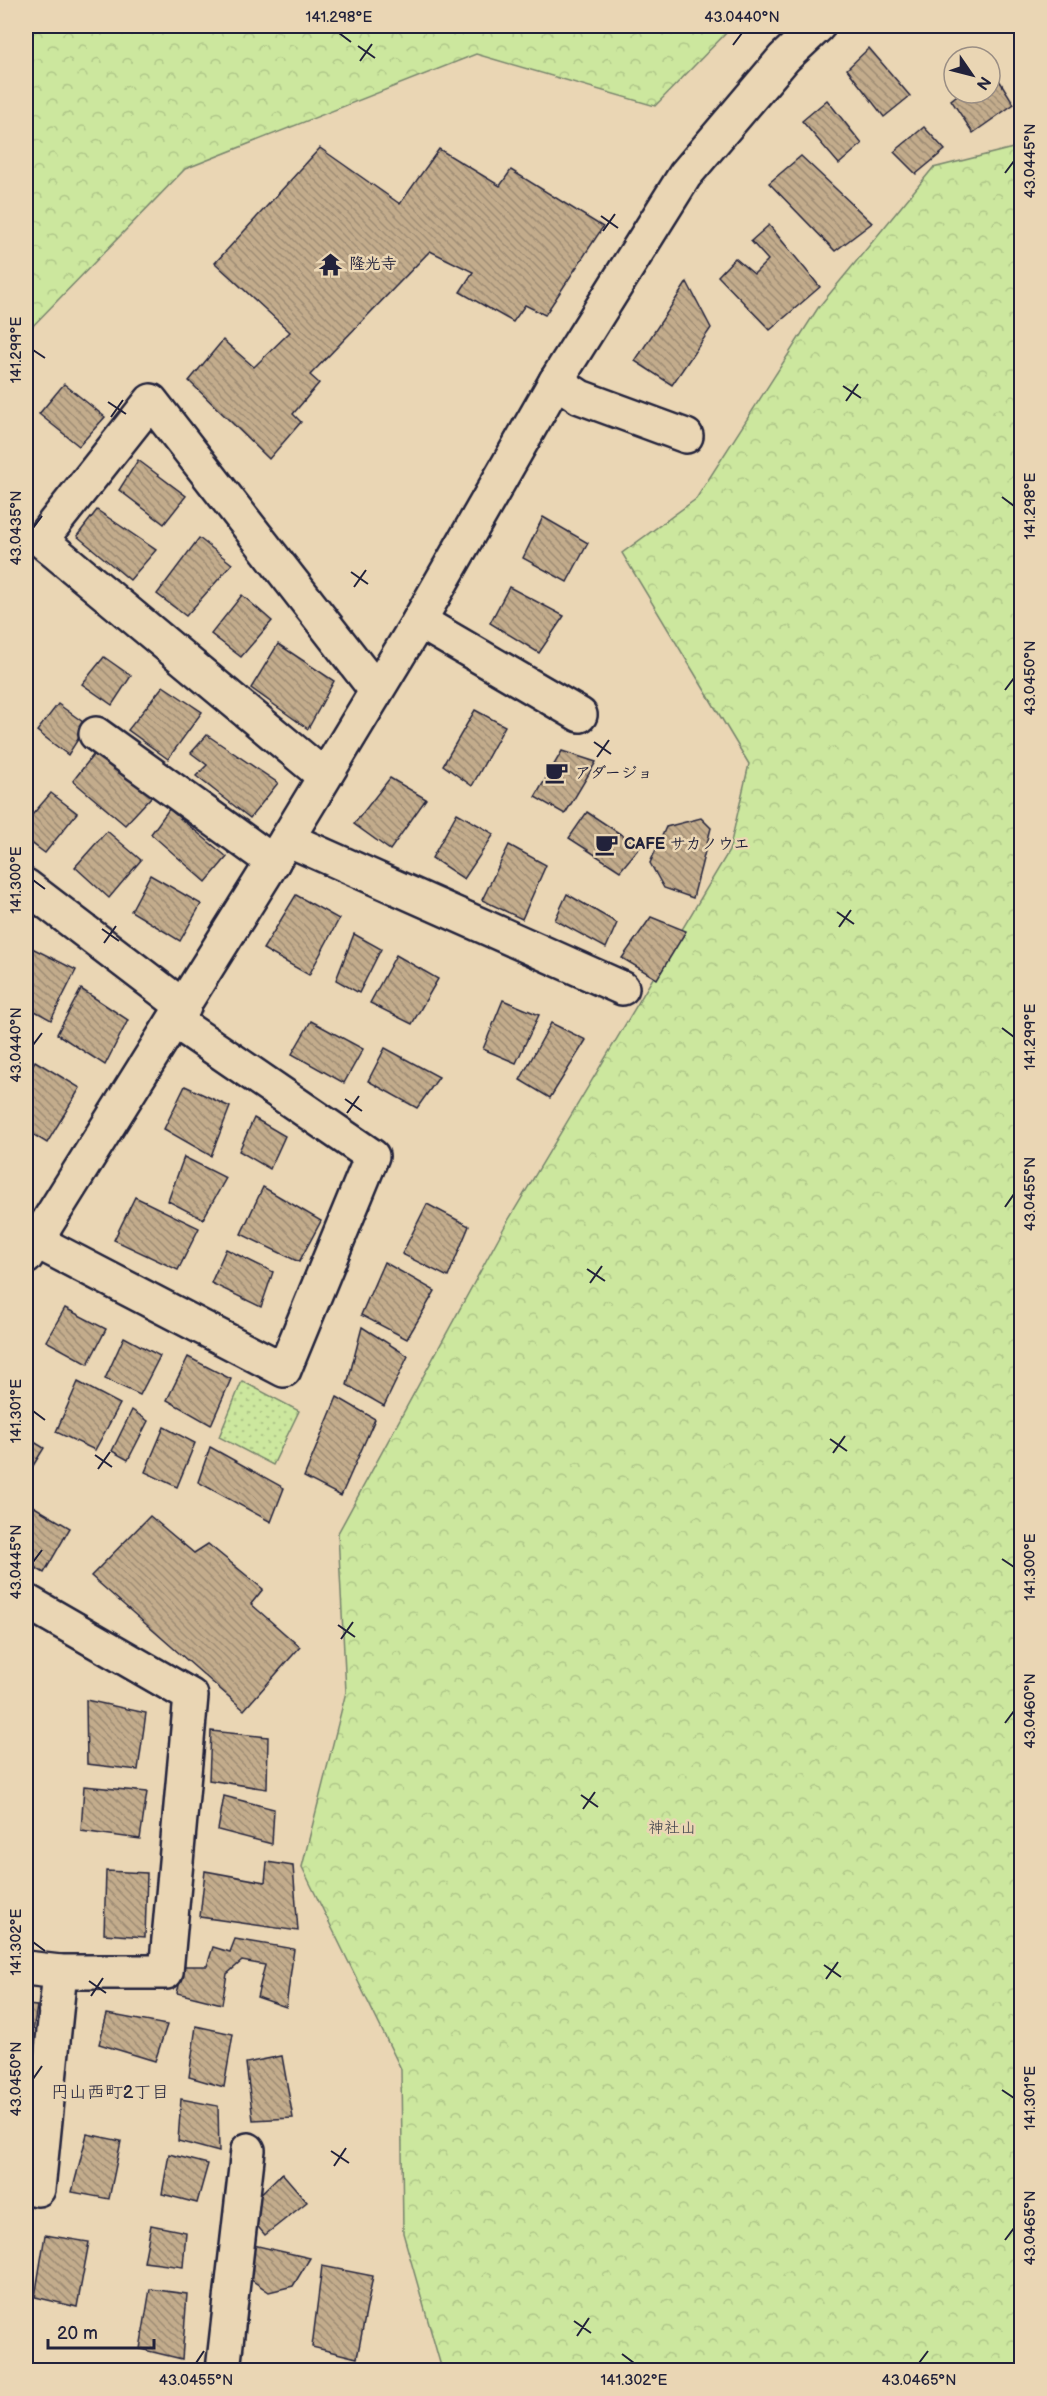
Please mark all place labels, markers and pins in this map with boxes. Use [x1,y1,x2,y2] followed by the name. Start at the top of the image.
[318,251,344,277] temple icon: 隆光寺
[349,255,397,274] place label: 隆光寺
[544,760,570,786] cafe icon: アダージョ
[575,764,653,783] place label: アダージョ
[593,831,619,857] cafe icon: CAFE サカノウエ
[624,835,750,854] place label: CAFE サカノウエ

